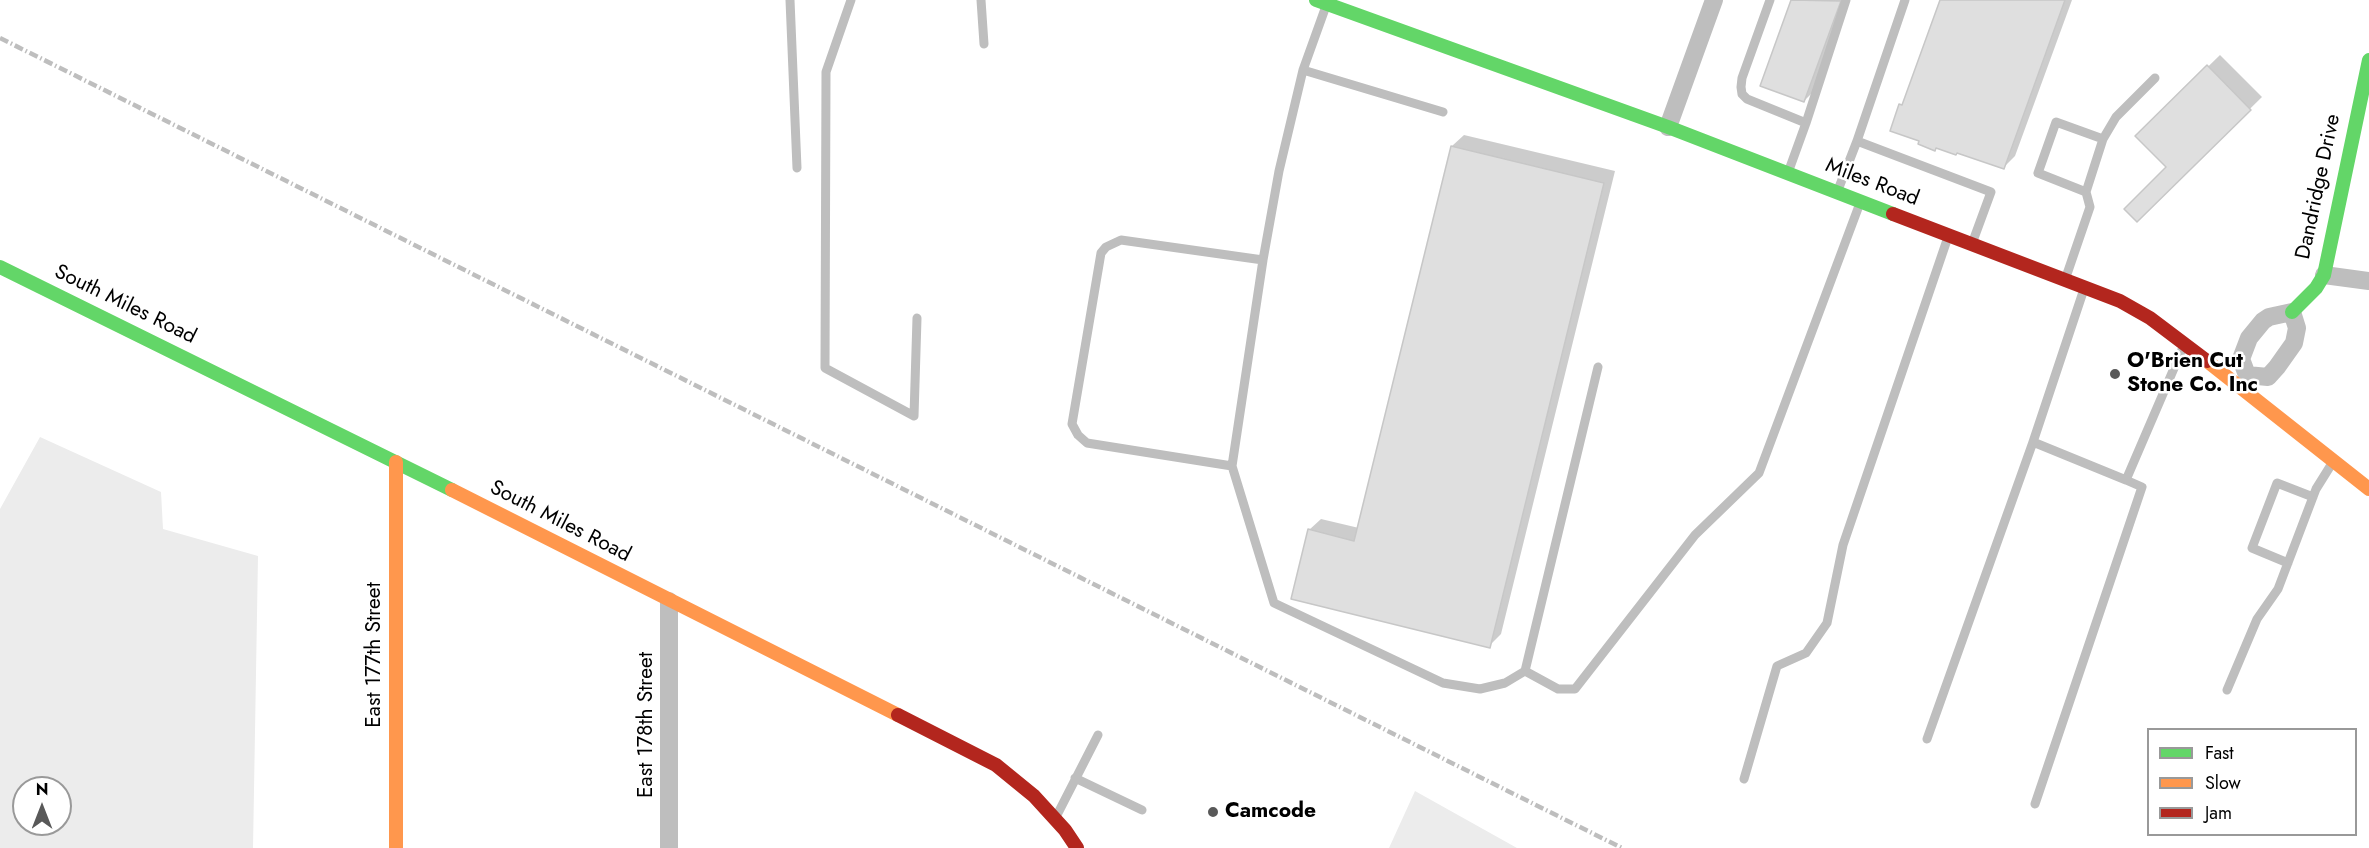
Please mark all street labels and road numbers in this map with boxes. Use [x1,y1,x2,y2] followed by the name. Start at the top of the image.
[2291,112,2347,262] street label: Dandridge Drive
[1822,154,1922,212] street label: Miles Road
[50,260,200,350] street label: South Miles Road
[485,476,635,568] street label: South Miles Road
[362,582,388,728] street label: East 177th Street
[634,652,660,798] street label: East 178th Street

